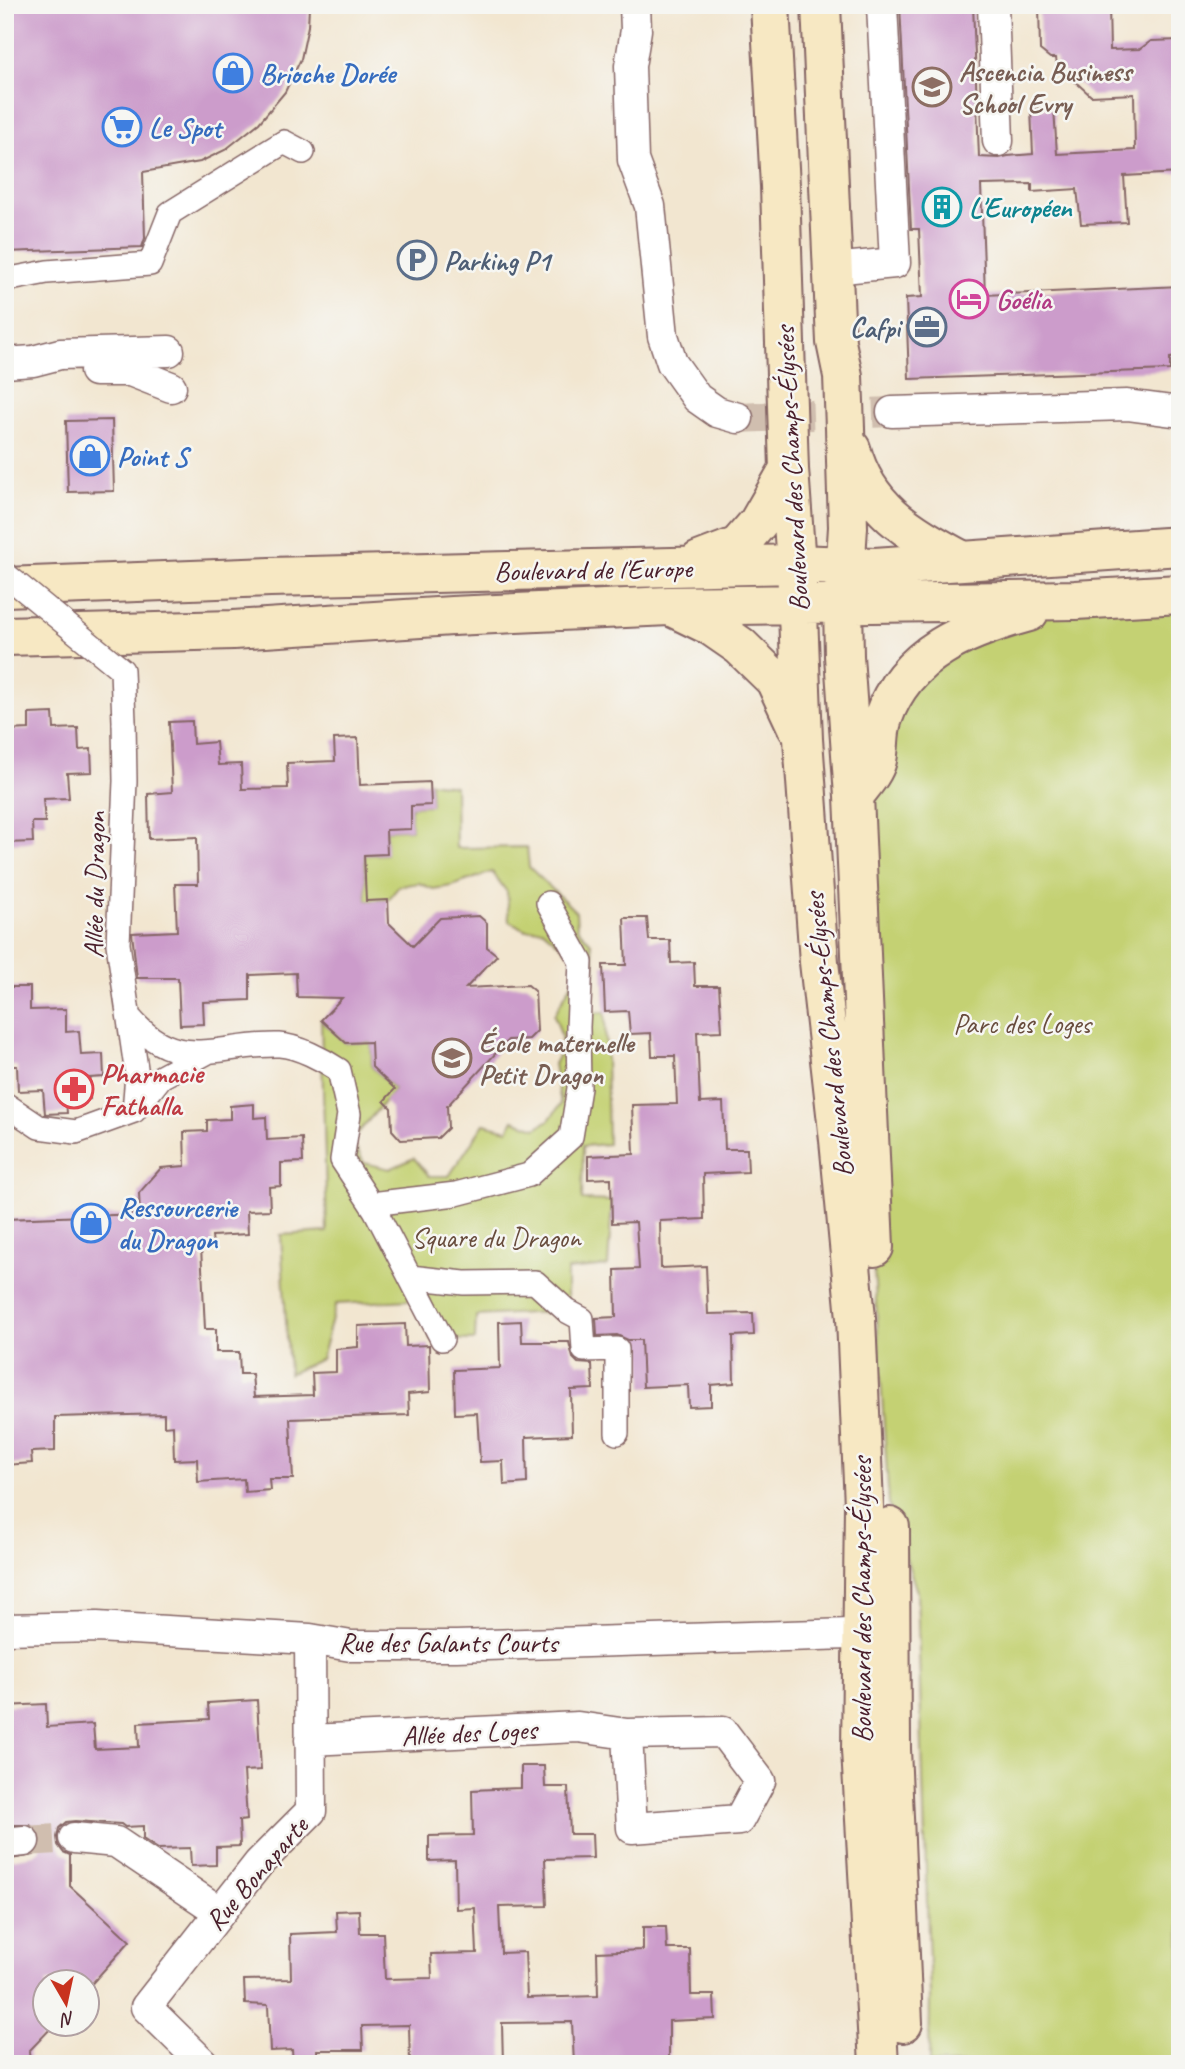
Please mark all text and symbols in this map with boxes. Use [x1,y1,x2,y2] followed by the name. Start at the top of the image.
[212,52,254,94] shop icon: Brioche Dorée
[959,54,1135,121] place label: Ascencia Business School Evry
[260,56,398,91] place label: Brioche Dorée
[911,66,953,108] school or university icon: Ascencia Business School Evry
[101,106,143,148] supermarket icon: Le Spot
[149,110,225,145] place label: Le Spot
[921,186,963,228] building icon: L'Européen
[969,190,1073,225] place label: L'Européen
[396,239,438,281] parking icon: Parking P1
[444,243,553,278] place label: Parking P1
[948,278,990,320] hotel icon: Goélia
[996,282,1054,317] place label: Goélia
[906,306,948,348] office icon: Cafpi
[850,310,904,345] place label: Cafpi
[766,323,816,612] street label: Boulevard des Champs-Élysées
[69,435,111,477] shop icon: Point S
[117,439,192,474] place label: Point S
[494,550,694,589] street label: Boulevard de l'Europe
[76,810,113,959] street label: Allée du Dragon
[796,889,861,1179] street label: Boulevard des Champs-Élysées
[953,1006,1093,1041] park label: Parc des Loges
[479,1025,636,1092] place label: École maternelle Petit Dragon
[431,1037,473,1079] school or university icon: École maternelle Petit Dragon
[101,1056,205,1123] place label: Pharmacie Fathalla
[53,1068,95,1110] pharmacy icon: Pharmacie Fathalla
[118,1190,240,1257] place label: Ressourcerie du Dragon
[70,1202,112,1244] shop icon: Ressourcerie du Dragon
[411,1220,582,1255] park label: Square du Dragon
[844,1455,879,1743] street label: Boulevard des Champs-Élysées
[338,1625,560,1660] street label: Rue des Galants Courts
[401,1711,540,1754] street label: Allée des Loges
[197,1808,317,1938] street label: Rue Bonaparte
[32,1968,102,2038] north arrow
[58,2006,76,2032] text: N

